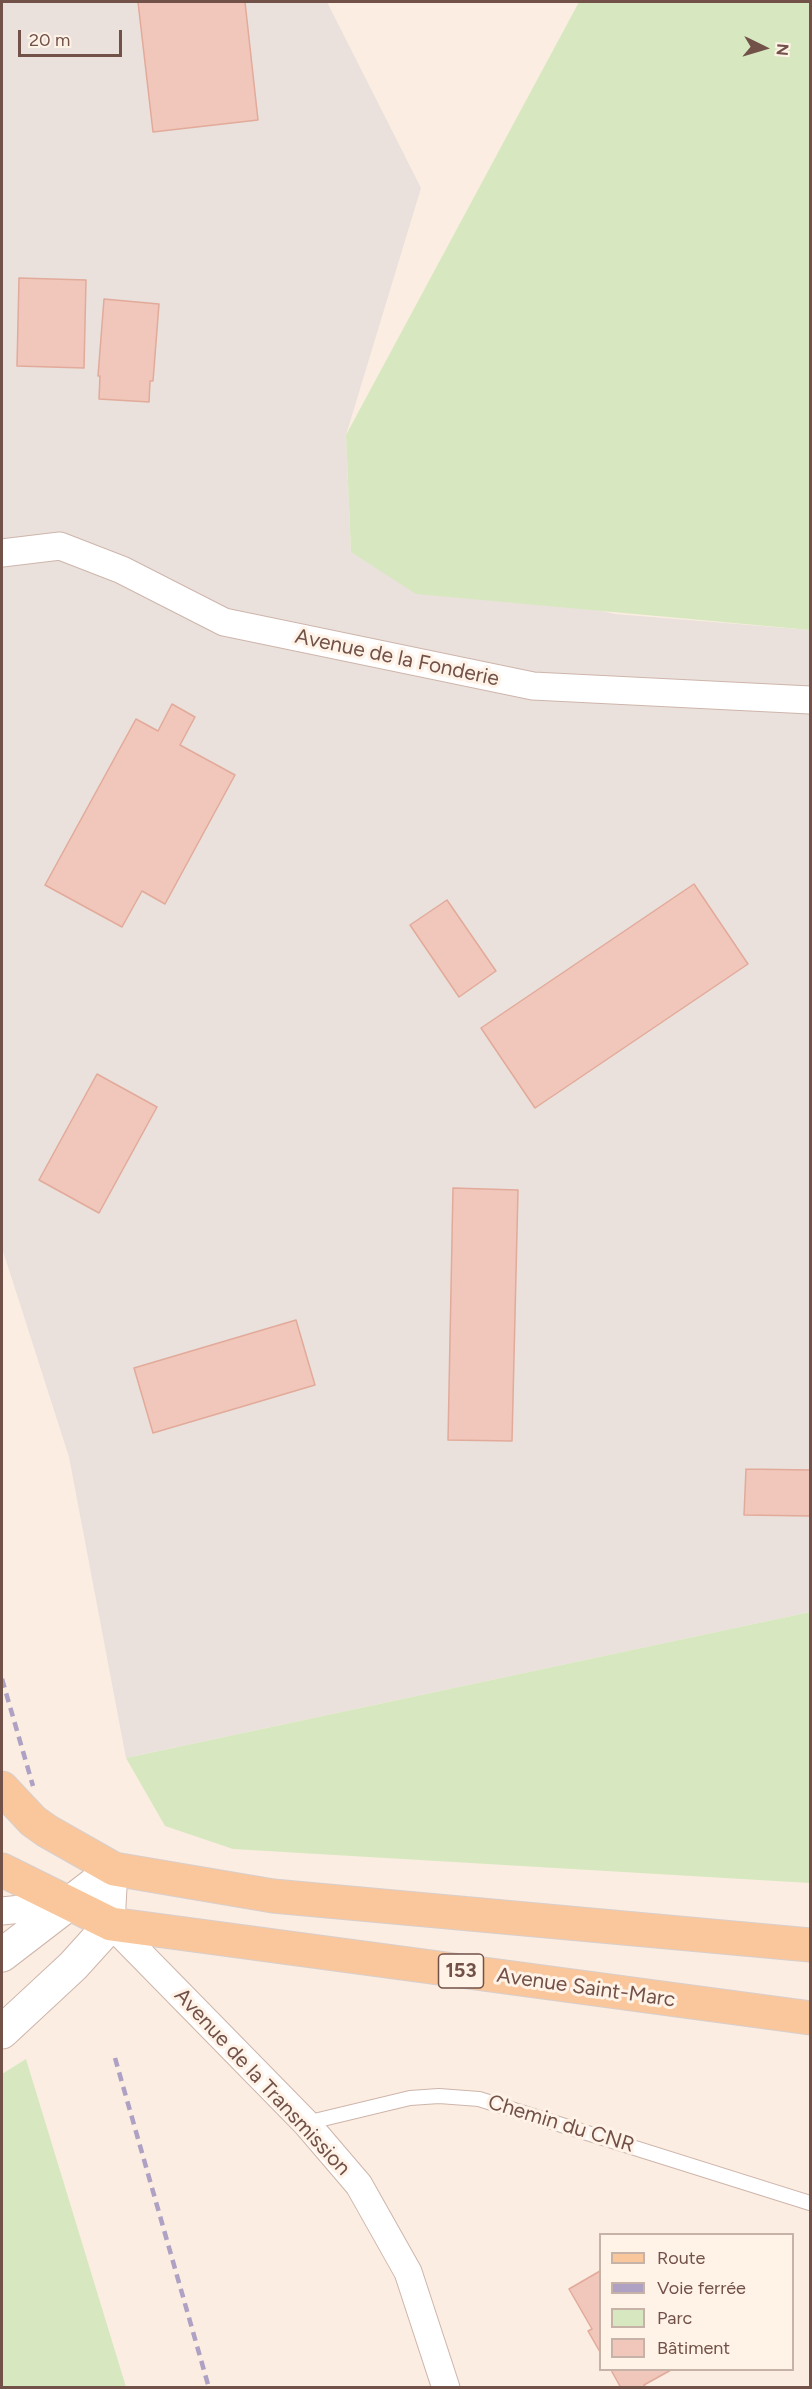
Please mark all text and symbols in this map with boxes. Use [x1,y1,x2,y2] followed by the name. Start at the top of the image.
[21,18,124,56] scale bar
[734,18,794,78] north arrow
[29,29,70,51] text: 20 m
[772,43,792,57] text: N
[293,624,501,692] street label: Avenue de la Fonderie
[438,1954,484,1988] road number: 153
[495,1963,677,2013] street label: Avenue Saint-Marc
[169,1983,355,2181] street label: Avenue de la Transmission
[485,2090,637,2158] street label: Chemin du CNR
[599,2233,794,2371] legend
[657,2247,705,2269] text: Route
[657,2277,746,2299] text: Voie ferrée
[657,2307,692,2329] text: Parc
[657,2337,730,2359] text: Bâtiment

